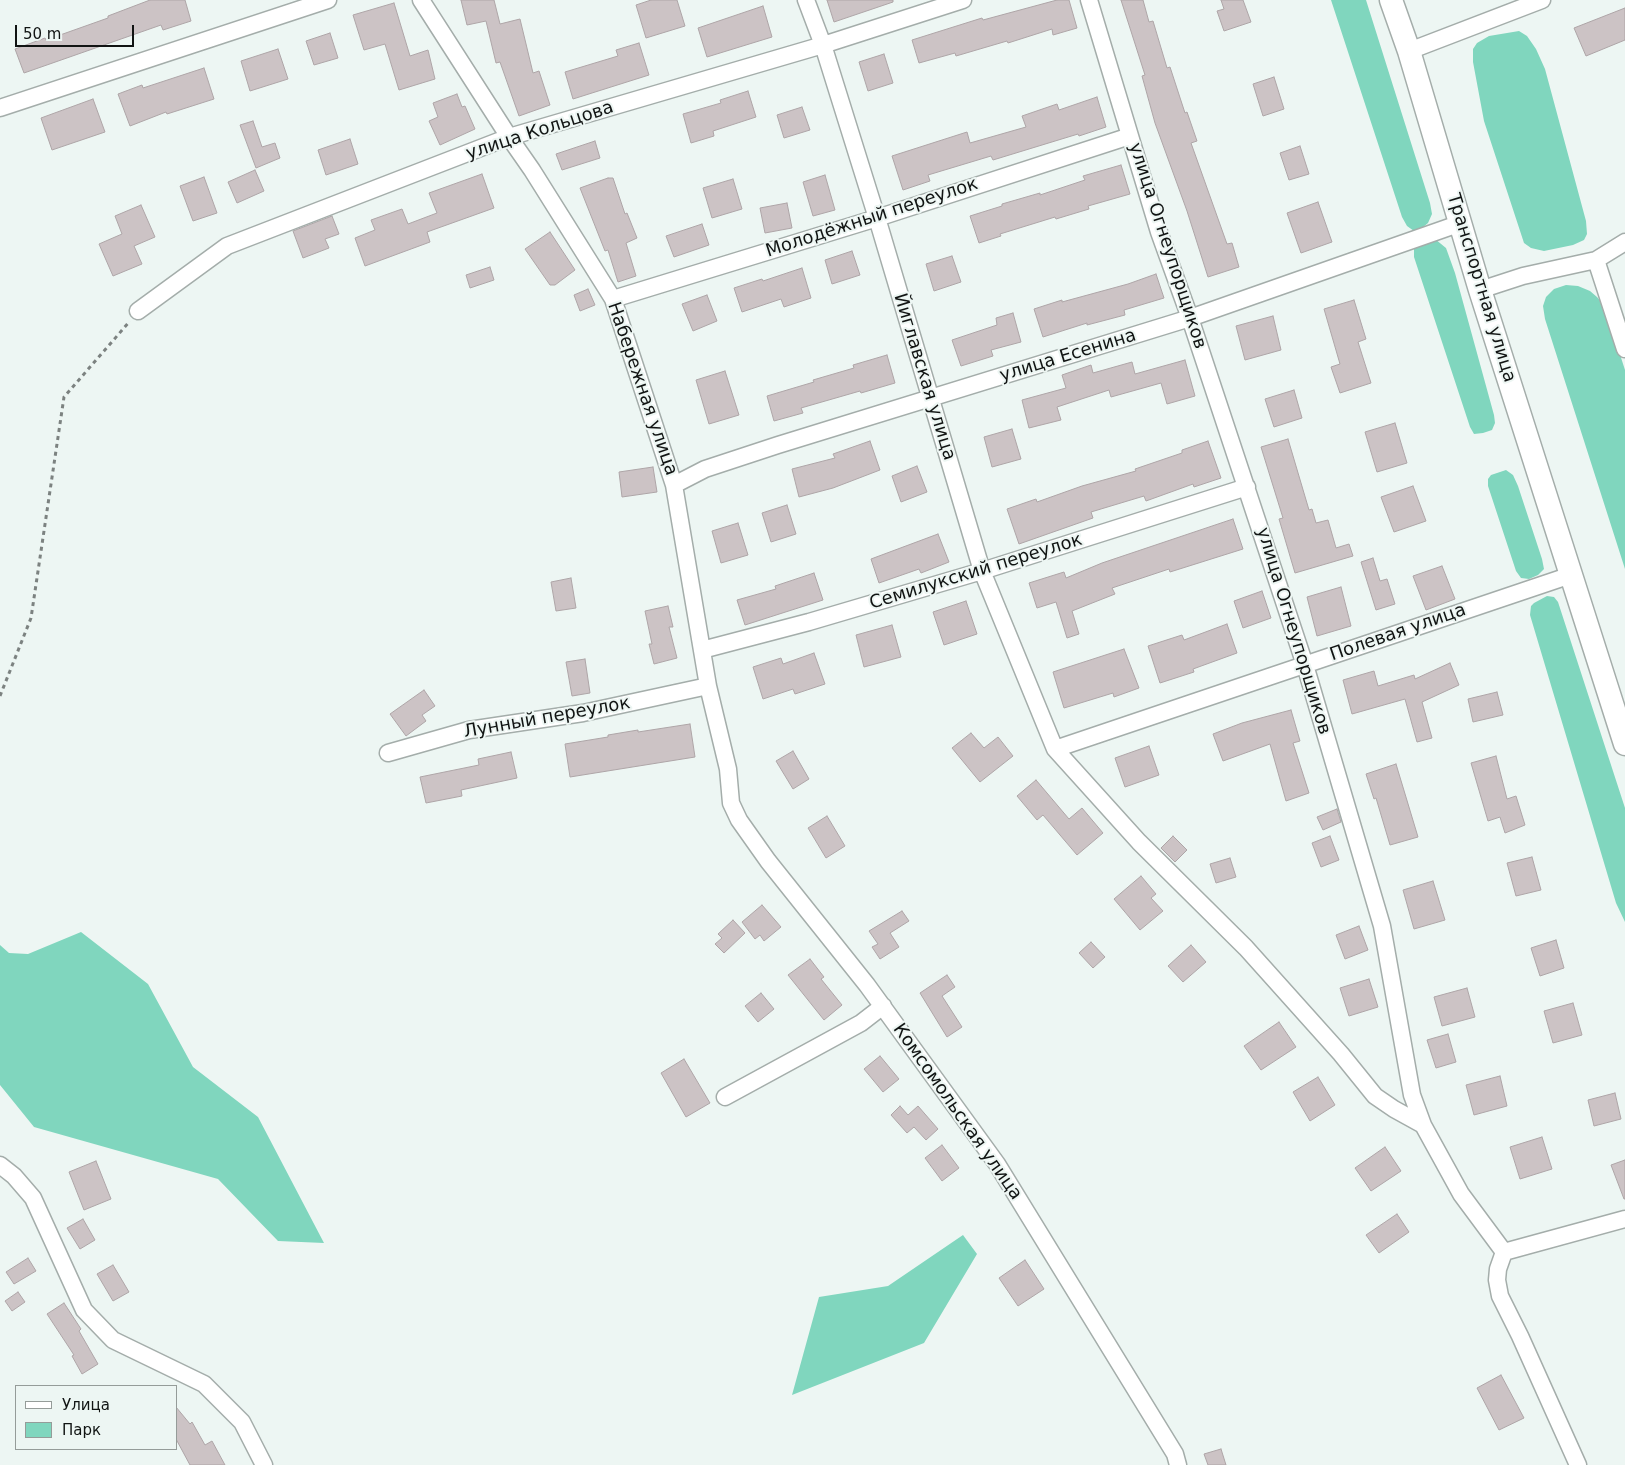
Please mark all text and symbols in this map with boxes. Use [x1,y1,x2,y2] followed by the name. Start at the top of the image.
[18,15,136,47] scale bar
[23,25,61,43] text: 50 m
[464,97,616,165] street label: улица Кольцова
[1123,140,1211,352] street label: улица Огнеупорщиков
[763,173,981,263] street label: Молодёжный переулок
[1442,191,1520,385] street label: Транспортная улица
[888,291,960,463] street label: Йиглавская улица
[602,299,682,479] street label: Набережная улица
[997,325,1139,387] street label: улица Есенина
[1251,525,1335,737] street label: улица Огнеупорщиков
[867,529,1085,615] street label: Семилукский переулок
[1327,600,1469,666] street label: Полевая улица
[462,693,632,743] street label: Лунный переулок
[888,1020,1026,1204] street label: Комсомольская улица
[15,1385,178,1450] legend
[62,1396,110,1414] text: Улица
[62,1421,101,1439] text: Парк

